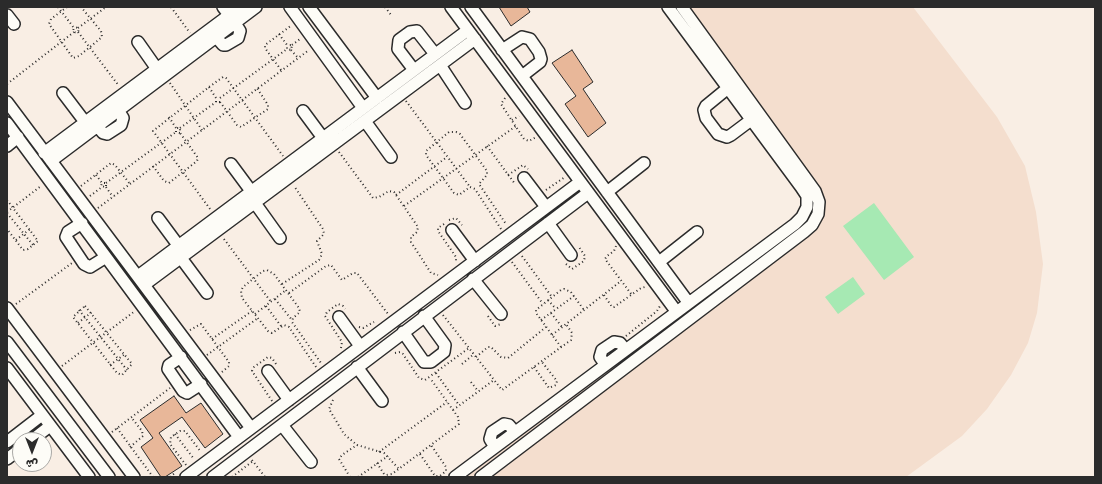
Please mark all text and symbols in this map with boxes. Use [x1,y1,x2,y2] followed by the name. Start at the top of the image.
[12,432,52,472] north arrow
[26,457,38,470] text: ش

